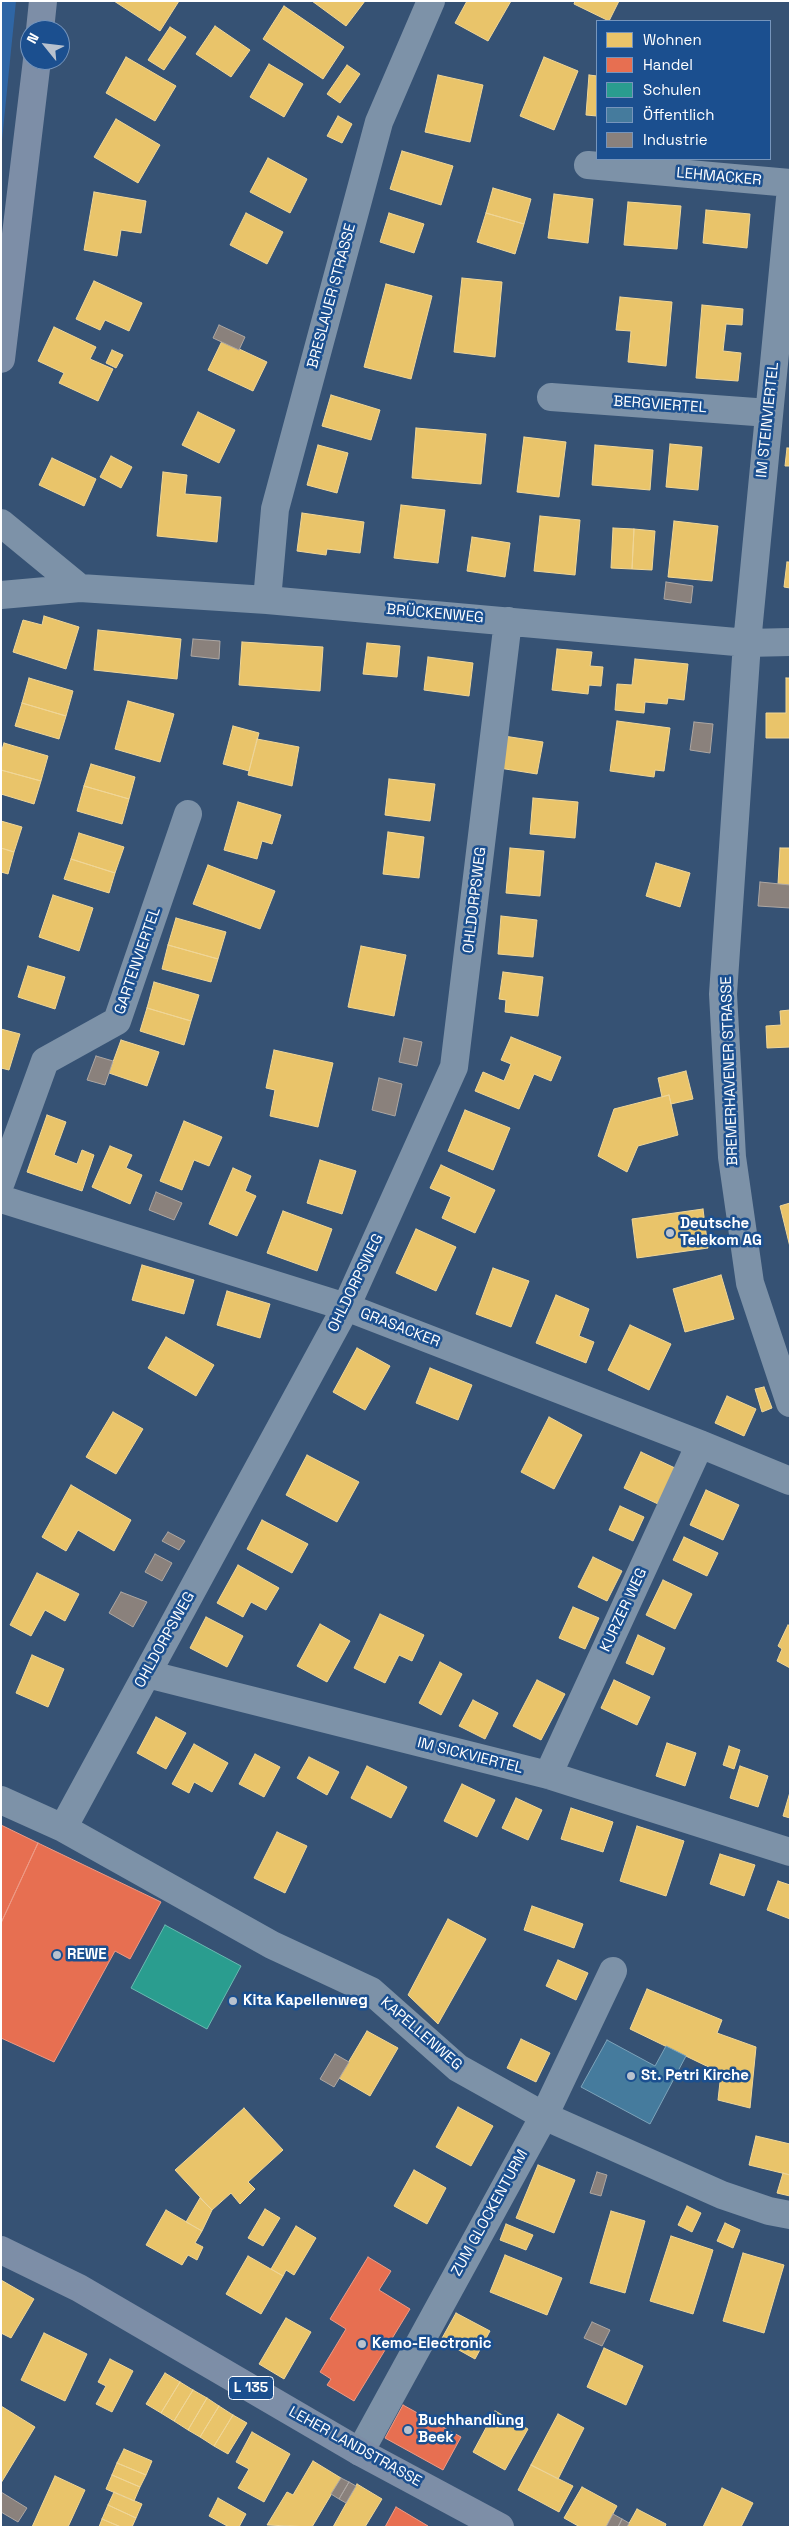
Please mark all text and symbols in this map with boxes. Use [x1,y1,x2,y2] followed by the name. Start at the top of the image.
[20,20,70,70] north arrow
[596,20,771,160] legend
[23,30,43,47] text: N
[643,30,702,49] text: Wohnen
[643,55,693,74] text: Handel
[643,80,701,99] text: Schulen
[643,105,714,124] text: Öffentlich
[643,130,708,149] text: Industrie
[676,164,762,190] street label: LEHMACKER
[304,221,360,371] street label: BRESLAUER STRASSE
[753,361,783,479] street label: IM STEINVIERTEL
[613,393,707,417] street label: BERGVIERTEL
[385,601,485,627] street label: BRÜCKENWEG
[460,846,490,954] street label: OHLDORPSWEG
[111,905,165,1017] street label: GARTENVIERTEL
[718,976,742,1166] street label: BREMERHAVENER STRASSE
[680,1215,762,1250] place label: Deutsche Telekom AG
[664,1227,676,1239] marker: Deutsche Telekom AG
[324,1231,388,1335] street label: OHLDORPSWEG
[358,1305,442,1351] street label: GRASACKER
[597,1565,651,1655] street label: KURZER WEG
[131,1589,199,1691] street label: OHLDORPSWEG
[415,1734,525,1778] street label: IM SICKVIERTEL
[67,1946,107,1964] place label: REWE
[51,1949,63,1961] marker: REWE
[243,1992,368,2010] place label: Kita Kapellenweg
[376,1994,466,2074] street label: KAPELLENWEG
[227,1995,239,2007] marker: Kita Kapellenweg
[641,2067,749,2085] place label: St. Petri Kirche
[625,2070,637,2082] marker: St. Petri Kirche
[448,2147,532,2279] street label: ZUM GLOCKENTURM
[372,2335,492,2353] place label: Kemo-Electronic
[356,2338,368,2350] marker: Kemo-Electronic
[228,2376,274,2400] road number: L 135
[285,2403,425,2491] street label: LEHER LANDSTRASSE
[418,2412,524,2447] place label: Buchhandlung Beek
[402,2424,414,2436] marker: Buchhandlung Beek

